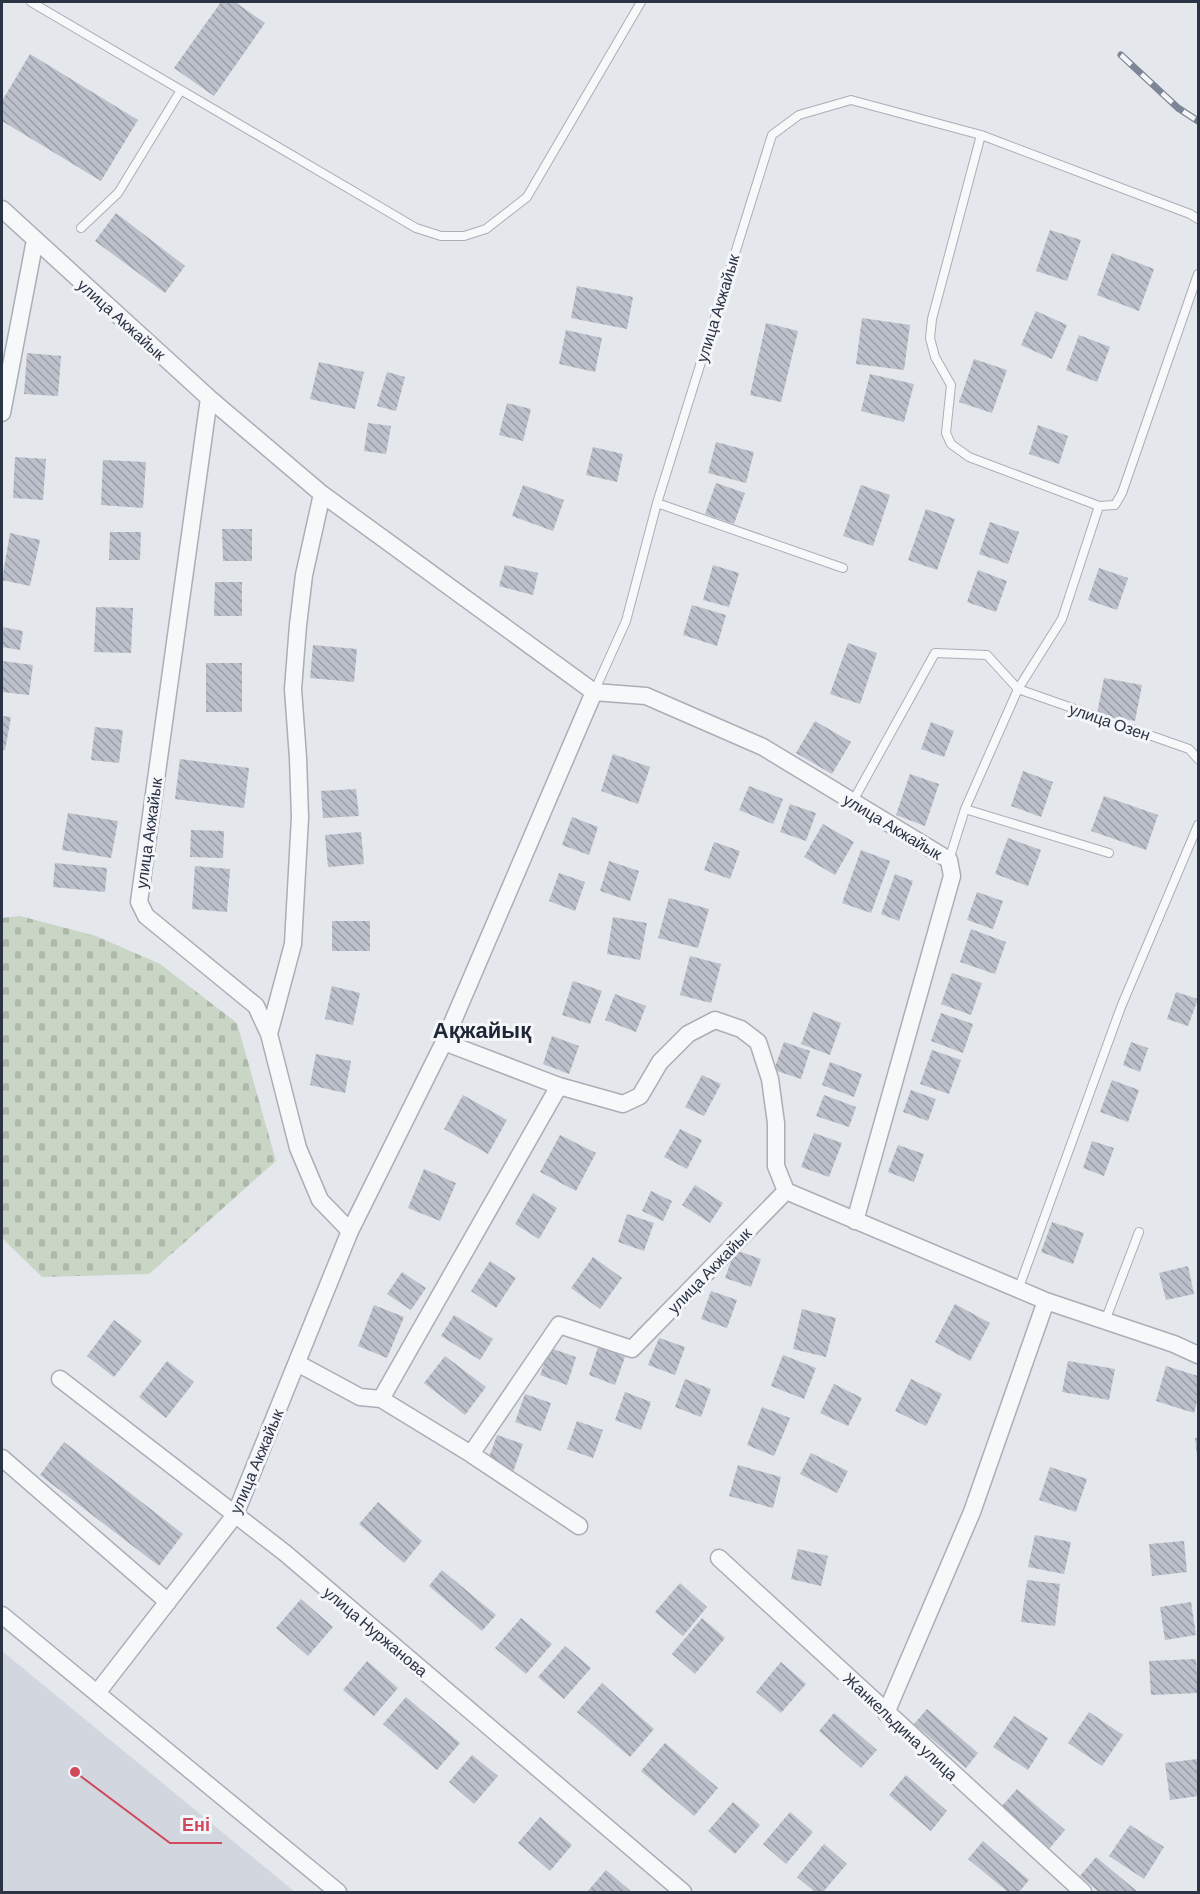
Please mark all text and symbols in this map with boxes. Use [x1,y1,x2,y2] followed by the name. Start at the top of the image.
[692,251,743,364] street label: улица Акжайык
[74,275,171,364] street label: улица Акжайык
[1067,698,1153,744] street label: улица Озен
[131,775,165,890] street label: улица Акжайык
[840,789,947,863] street label: улица Акжайык
[433,1016,532,1043] district label: Ақжайық
[663,1222,755,1317] street label: улица Акжайык
[225,1405,287,1516] street label: улица Акжайык
[320,1582,432,1680] street label: улица Нуржанова
[840,1668,962,1784] street label: Жанкельдина улица
[170,1807,222,1843] callout: Ені
[182,1813,210,1835] text: Ені

